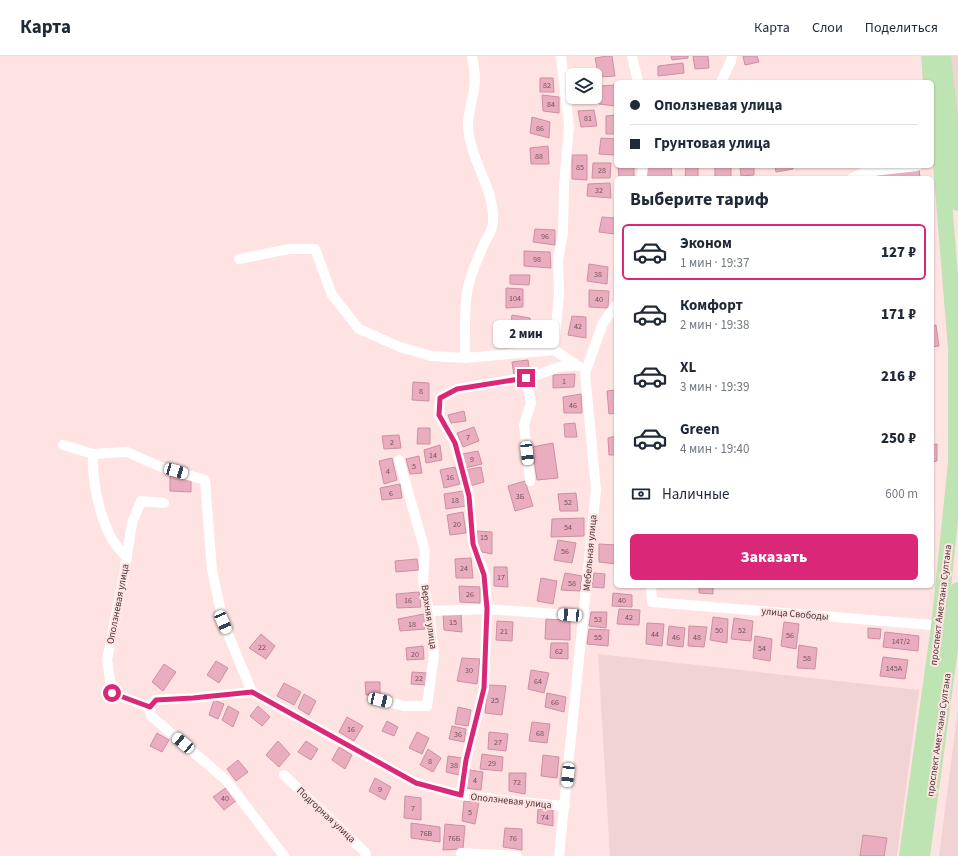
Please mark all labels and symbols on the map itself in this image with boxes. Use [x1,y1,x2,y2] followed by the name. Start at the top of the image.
[543,80,551,91] house number: 82
[547,99,555,110] house number: 84
[584,113,592,124] house number: 81
[536,123,544,134] house number: 86
[535,151,543,162] house number: 88
[576,162,584,173] house number: 85
[598,165,606,176] house number: 28
[595,185,603,196] house number: 32
[541,231,549,242] house number: 96
[533,254,541,265] house number: 98
[594,269,602,280] house number: 38
[509,293,521,304] house number: 104
[595,294,603,305] house number: 40
[493,320,559,348] callout: 2 мин
[574,321,582,332] house number: 42
[517,369,535,387] route end
[562,376,566,387] house number: 1
[419,386,423,397] house number: 8
[569,400,577,411] house number: 46
[466,432,470,443] house number: 7
[390,437,394,448] house number: 2
[520,440,534,466] car
[429,450,437,461] house number: 14
[470,454,474,465] house number: 9
[412,461,416,472] house number: 5
[163,462,189,480] car
[386,466,390,477] house number: 4
[446,472,454,483] house number: 16
[389,488,393,499] house number: 6
[516,491,525,502] house number: 3Б
[451,495,459,506] house number: 18
[564,497,572,508] house number: 52
[580,514,600,592] street label: Мебельная улица
[453,519,461,530] house number: 20
[564,522,572,533] house number: 54
[480,532,488,543] house number: 15
[927,544,955,666] street label: проспект Аметхана Султана
[561,546,569,557] house number: 56
[103,563,133,645] street label: Оползневая улица
[460,563,468,574] house number: 24
[497,572,505,583] house number: 17
[568,578,576,589] house number: 58
[418,584,440,650] street label: Верхняя улица
[466,589,474,600] house number: 26
[404,595,412,606] house number: 16
[618,595,626,606] house number: 40
[761,604,829,624] street label: улица Свободы
[558,608,582,622] car
[213,609,233,635] car
[625,612,633,623] house number: 42
[594,614,602,625] house number: 53
[449,617,457,628] house number: 15
[408,619,416,630] house number: 18
[715,625,723,636] house number: 50
[738,625,746,636] house number: 52
[500,626,508,637] house number: 21
[651,629,659,640] house number: 44
[786,630,794,641] house number: 56
[594,632,602,643] house number: 55
[672,632,680,643] house number: 46
[693,632,701,643] house number: 48
[892,636,910,647] house number: 147/2
[258,642,266,653] house number: 22
[758,643,766,654] house number: 54
[555,646,563,657] house number: 62
[411,649,419,660] house number: 20
[803,653,811,664] house number: 58
[886,663,903,674] house number: 145А
[465,665,473,676] house number: 30
[923,672,955,798] street label: проспект Амет-хана Султана
[415,673,423,684] house number: 22
[534,676,542,687] house number: 64
[103,684,121,702] route start
[367,691,393,709] car
[491,695,499,706] house number: 25
[551,697,559,708] house number: 66
[347,724,355,735] house number: 16
[536,728,544,739] house number: 68
[454,729,462,740] house number: 36
[170,731,196,755] car
[494,737,502,748] house number: 27
[428,756,432,767] house number: 8
[488,758,496,769] house number: 29
[450,760,458,771] house number: 38
[561,762,575,788] car
[473,775,477,786] house number: 4
[513,777,521,788] house number: 72
[293,784,359,846] street label: Подгорная улица
[378,784,382,795] house number: 9
[470,790,552,812] street label: Оползневая улица
[221,793,229,804] house number: 40
[411,803,415,814] house number: 7
[468,807,472,818] house number: 5
[541,812,549,823] house number: 74
[420,828,433,839] house number: 76В
[448,833,461,844] house number: 76Б
[509,833,517,844] house number: 76

